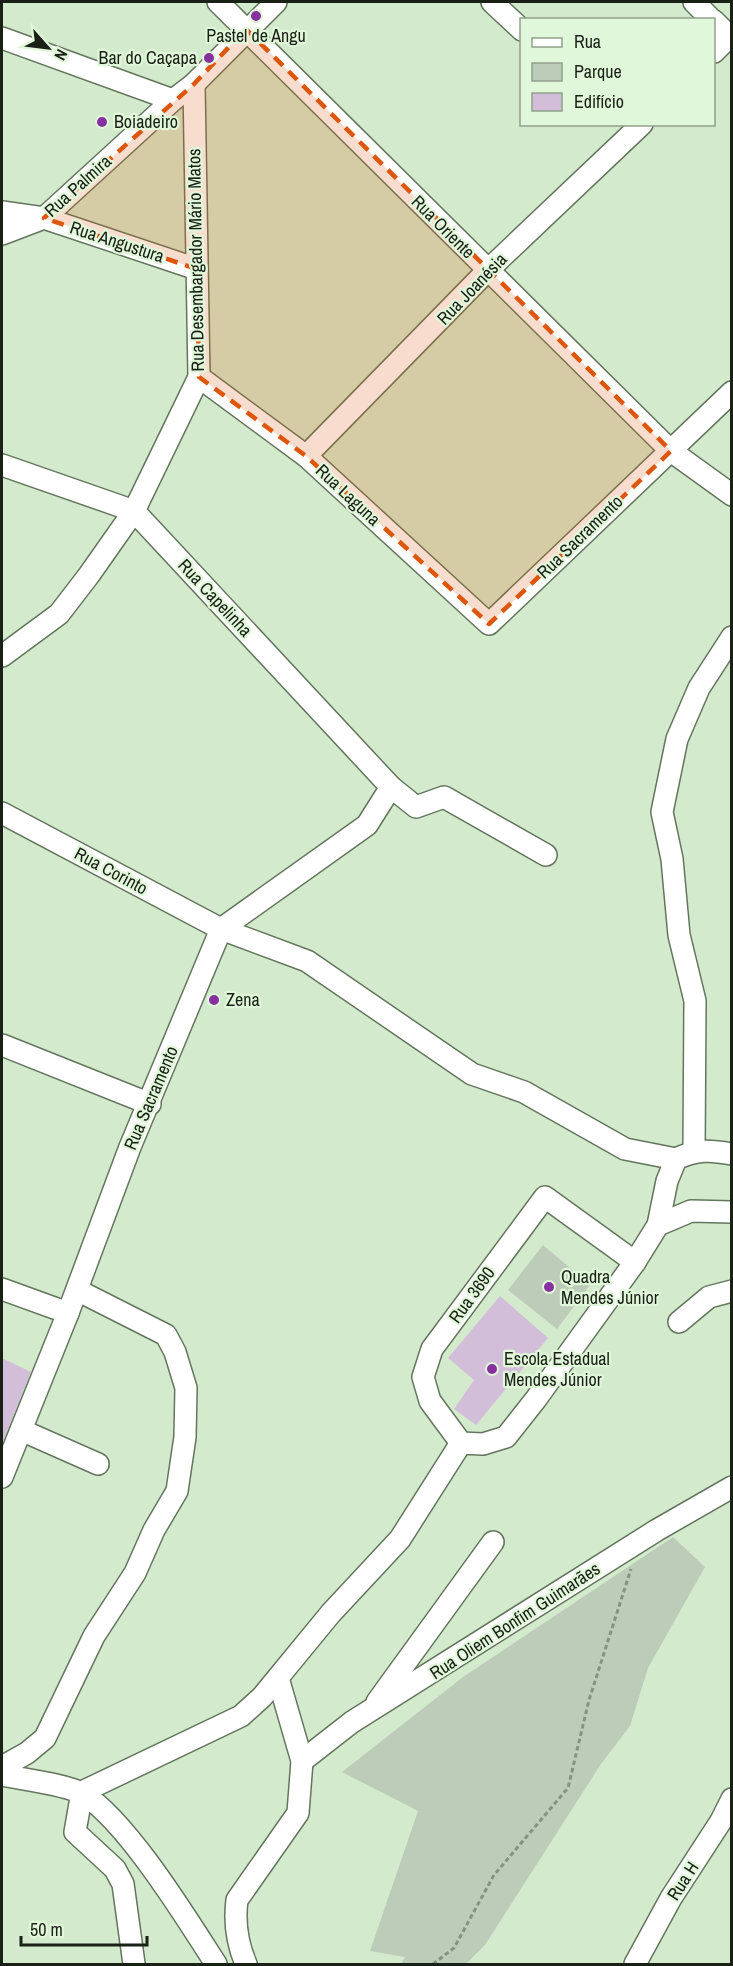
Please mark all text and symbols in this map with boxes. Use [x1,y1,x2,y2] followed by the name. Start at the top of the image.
[249,9,263,23] marker: Pastel de Angu
[18,18,78,78] north arrow
[520,18,715,126] legend
[206,23,306,48] place label: Pastel de Angu
[574,29,601,54] text: Rua
[99,45,197,70] place label: Bar do Caçapa
[49,46,73,64] text: N
[202,51,216,65] marker: Bar do Caçapa
[574,59,622,84] text: Parque
[574,89,624,114] text: Edifício
[114,109,178,134] place label: Boiadeiro
[95,115,109,129] marker: Boiadeiro
[181,148,210,372] street label: Rua Desembargador Mário Matos
[39,149,117,222] street label: Rua Palmira
[406,189,481,264] street label: Rua Oriente
[67,215,167,269] street label: Rua Angustura
[431,247,512,330] street label: Rua Joanésia
[310,458,386,531] street label: Rua Laguna
[531,489,628,584] street label: Rua Sacramento
[173,553,258,642] street label: Rua Capelinha
[70,841,152,900] street label: Rua Corinto
[226,987,260,1012] place label: Zena
[207,993,221,1007] marker: Zena
[117,1042,184,1154] street label: Rua Sacramento
[443,1261,501,1328] street label: Rua 3690
[561,1264,659,1310] place label: Quadra Mendes Júnior
[542,1280,556,1294] marker: Quadra Mendes Júnior
[504,1346,610,1392] place label: Escola Estadual Mendes Júnior
[485,1362,499,1376] marker: Escola Estadual Mendes Júnior
[425,1556,605,1685] street label: Rua Oliem Bonfim Guimarães
[661,1856,704,1905] street label: Rua H
[21,1909,147,1947] scale bar
[30,1917,63,1942] text: 50 m

